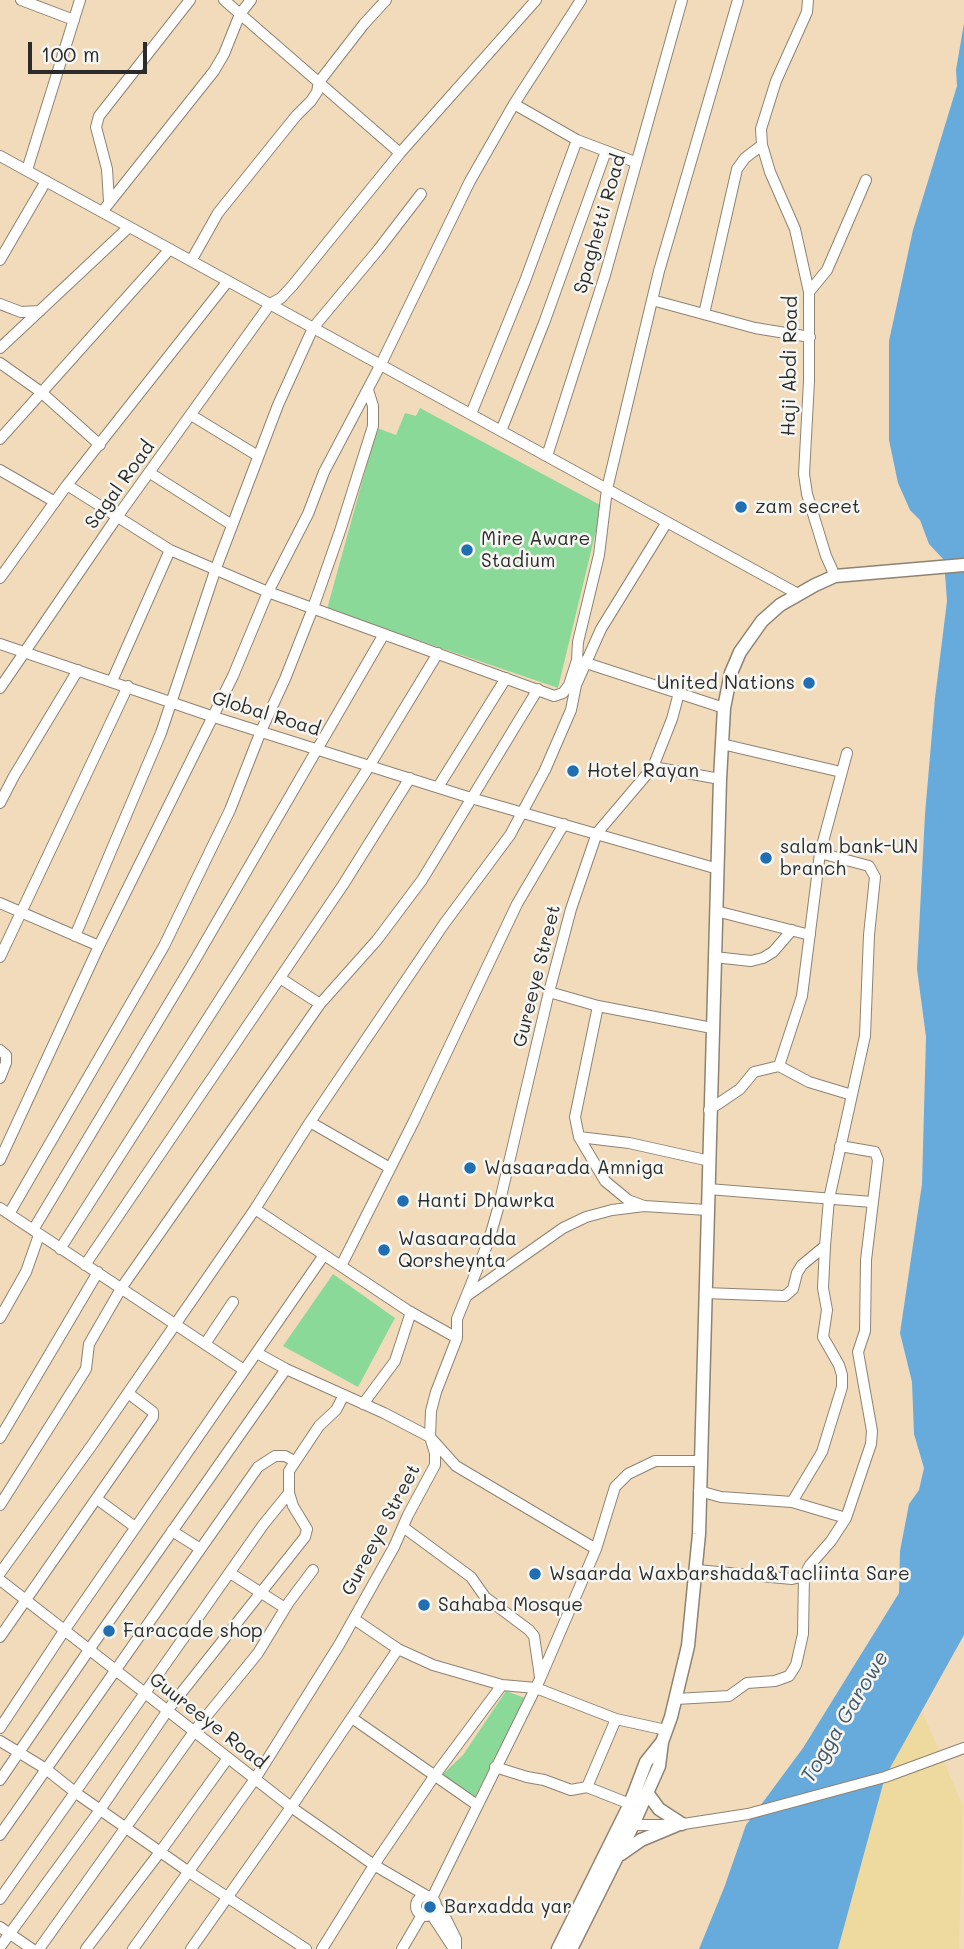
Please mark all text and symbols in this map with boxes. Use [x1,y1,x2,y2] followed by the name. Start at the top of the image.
[32,28,150,72] scale bar
[41,40,100,67] text: 100 m
[569,152,631,296] street label: Spaghetti Road
[777,296,803,436] street label: Haji Abdi Road
[80,436,160,534] street label: Sagal Road
[755,496,860,518] place label: zam secret
[733,499,749,515] marker: zam secret
[481,528,590,572] place label: Mire Aware Stadium
[459,542,475,558] marker: Mire Aware Stadium
[657,672,795,694] place label: United Nations
[801,675,817,691] marker: United Nations
[209,687,323,741] street label: Global Road
[587,760,699,782] place label: Hotel Rayan
[565,763,581,779] marker: Hotel Rayan
[780,836,918,880] place label: salam bank-UN branch
[758,850,774,866] marker: salam bank-UN branch
[508,903,566,1049] street label: Gureeye Street
[484,1157,664,1179] place label: Wasaarada Amniga
[462,1160,478,1176] marker: Wasaarada Amniga
[417,1190,555,1212] place label: Hanti Dhawrka
[395,1193,411,1209] marker: Hanti Dhawrka
[398,1228,517,1272] place label: Wasaaradda Qorsheynta
[376,1242,392,1258] marker: Wasaaradda Qorsheynta
[337,1460,425,1600] street label: Gureeye Street
[549,1563,910,1585] place label: Wsaarda Waxbarshada&Tacliinta Sare
[527,1566,543,1582] marker: Wsaarda Waxbarshada&Tacliinta Sare
[438,1594,583,1616] place label: Sahaba Mosque
[416,1597,432,1613] marker: Sahaba Mosque
[123,1620,263,1642] place label: Faracade shop
[101,1623,117,1639] marker: Faracade shop
[796,1647,894,1787] water label: Togga Garowe
[145,1668,271,1774] street label: Guureeye Road
[444,1896,572,1918] place label: Barxadda yar
[422,1899,438,1915] marker: Barxadda yar

